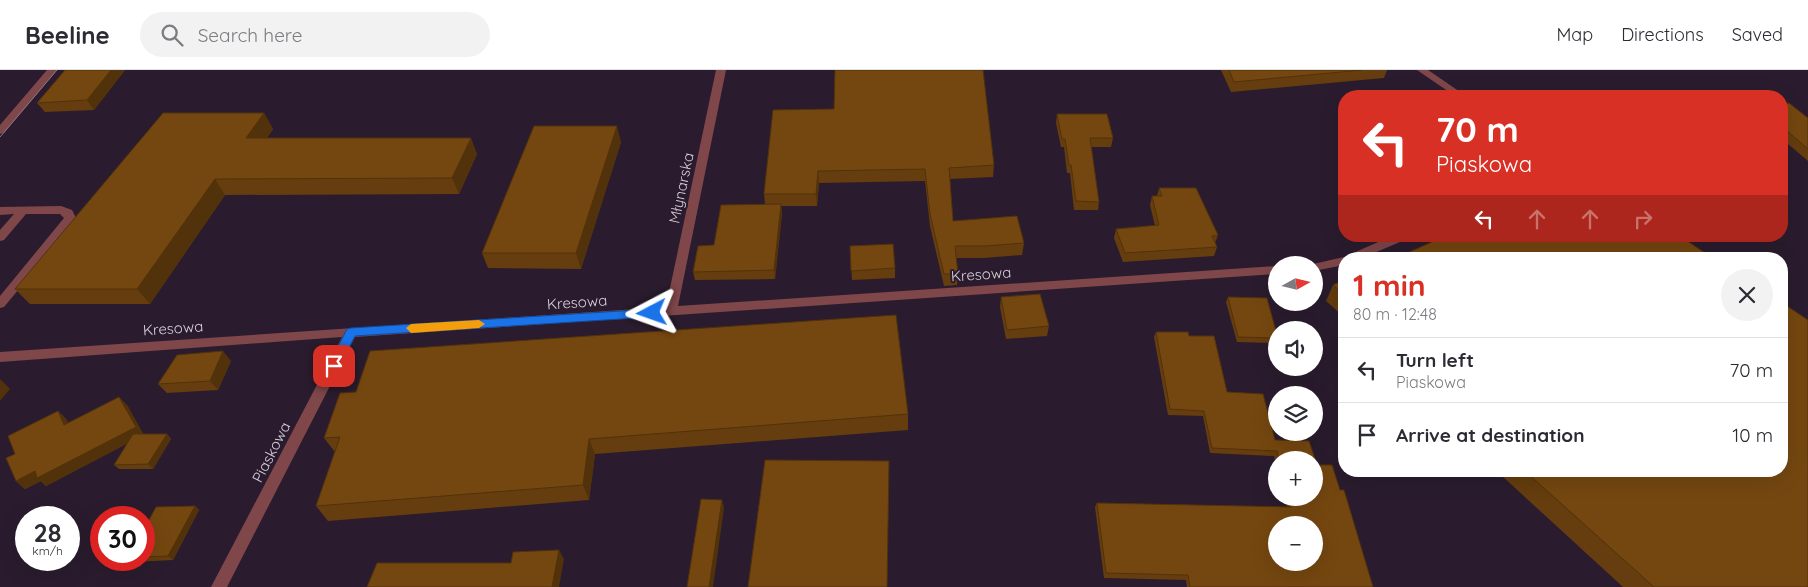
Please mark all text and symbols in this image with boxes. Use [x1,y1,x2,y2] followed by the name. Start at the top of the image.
[140,12,490,57] search box
[25,20,110,50] text: Beeline
[158,21,186,49] icon: search
[198,23,303,47] text: Search here
[1556,23,1593,46] text: Map
[1621,23,1704,46] text: Directions
[1732,23,1783,46] text: Saved
[1436,107,1519,151] text: 70 m
[1353,110,1418,175] icon: left
[1436,150,1532,178] text: Piaskowa
[664,151,698,225] street label: Młynarska
[1470,205,1498,233] icon: left
[1523,205,1551,233] icon: ahead
[1576,205,1604,233] icon: ahead
[1629,205,1657,233] icon: right
[1268,256,1322,311] north arrow
[1268,256,1323,571] map controls
[950,262,1012,286] street label: Kresowa
[1353,266,1426,304] text: 1 min
[1721,269,1773,321] button: close
[625,286,677,338] position arrow
[546,290,608,314] street label: Kresowa
[1353,304,1437,324] text: 80 m · 12:48
[142,316,204,340] street label: Kresowa
[1268,321,1323,376] button: sound
[313,345,355,387] pin
[1396,348,1474,372] text: Turn left
[320,352,348,380] icon: arrive
[1353,356,1381,384] icon: left
[1729,358,1773,382] text: 70 m
[1396,372,1466,392] text: Piaskowa
[1268,386,1323,441] button: layers
[248,419,294,485] street label: Piaskowa
[1353,421,1381,449] icon: arrive
[1396,423,1585,447] text: Arrive at destination
[1732,423,1773,447] text: 10 m
[1268,451,1323,506] button: +
[90,506,155,571] speed limit sign: 30
[1268,516,1323,571] button: −
[34,517,61,548] text: 28
[32,543,63,558] text: km/h

